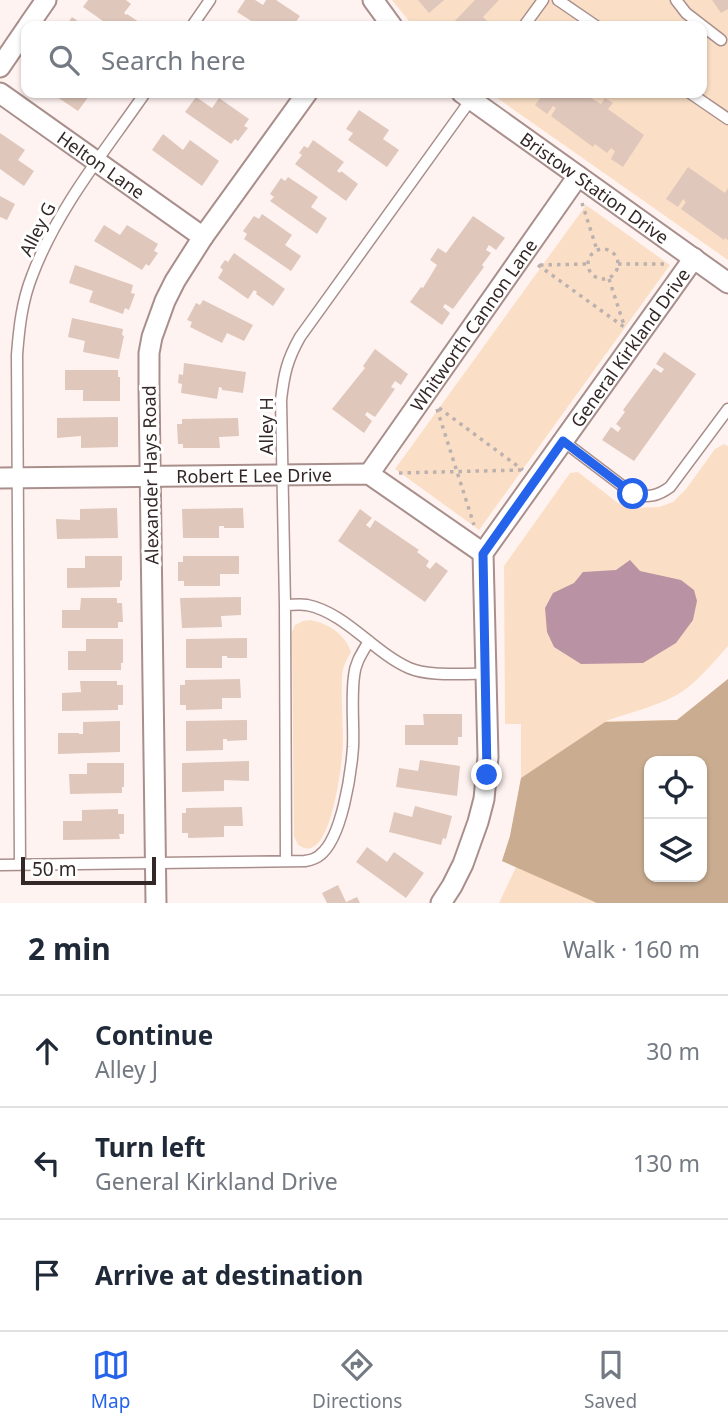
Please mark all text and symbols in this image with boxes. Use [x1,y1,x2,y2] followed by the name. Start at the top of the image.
[21,21,707,98] search box
[45,41,83,79] icon: search
[101,42,246,78] text: Search here
[53,125,150,204] street label: Helton Lane
[516,126,674,249] street label: Bristow Station Drive
[13,198,61,260] street label: Alley G
[405,234,542,416] street label: Whitworth Cannon Lane
[565,263,695,432] street label: General Kirkland Drive
[136,385,164,565] street label: Alexander Hays Road
[254,397,278,455] street label: Alley H
[176,462,332,488] street label: Robert E Lee Drive
[617,478,648,509] route start
[644,756,707,882] map controls
[644,756,707,819] button: locate
[471,759,502,790] route end
[644,819,707,882] button: layers
[21,854,156,886] scale bar
[32,856,76,882] text: 50 m
[28,928,111,969] text: 2 min
[563,933,700,965] text: Walk · 160 m
[95,1017,213,1053] text: Continue
[28,1032,66,1070] icon: ahead
[646,1035,700,1067] text: 30 m
[95,1053,158,1085] text: Alley J
[95,1129,206,1165] text: Turn left
[28,1144,66,1182] icon: left
[633,1147,700,1179] text: 130 m
[95,1165,338,1197] text: General Kirkland Drive
[28,1256,66,1294] icon: arrive
[95,1257,364,1293] text: Arrive at destination
[91,1346,130,1414] tab: Map
[312,1346,402,1414] tab: Directions
[584,1346,637,1414] tab: Saved

